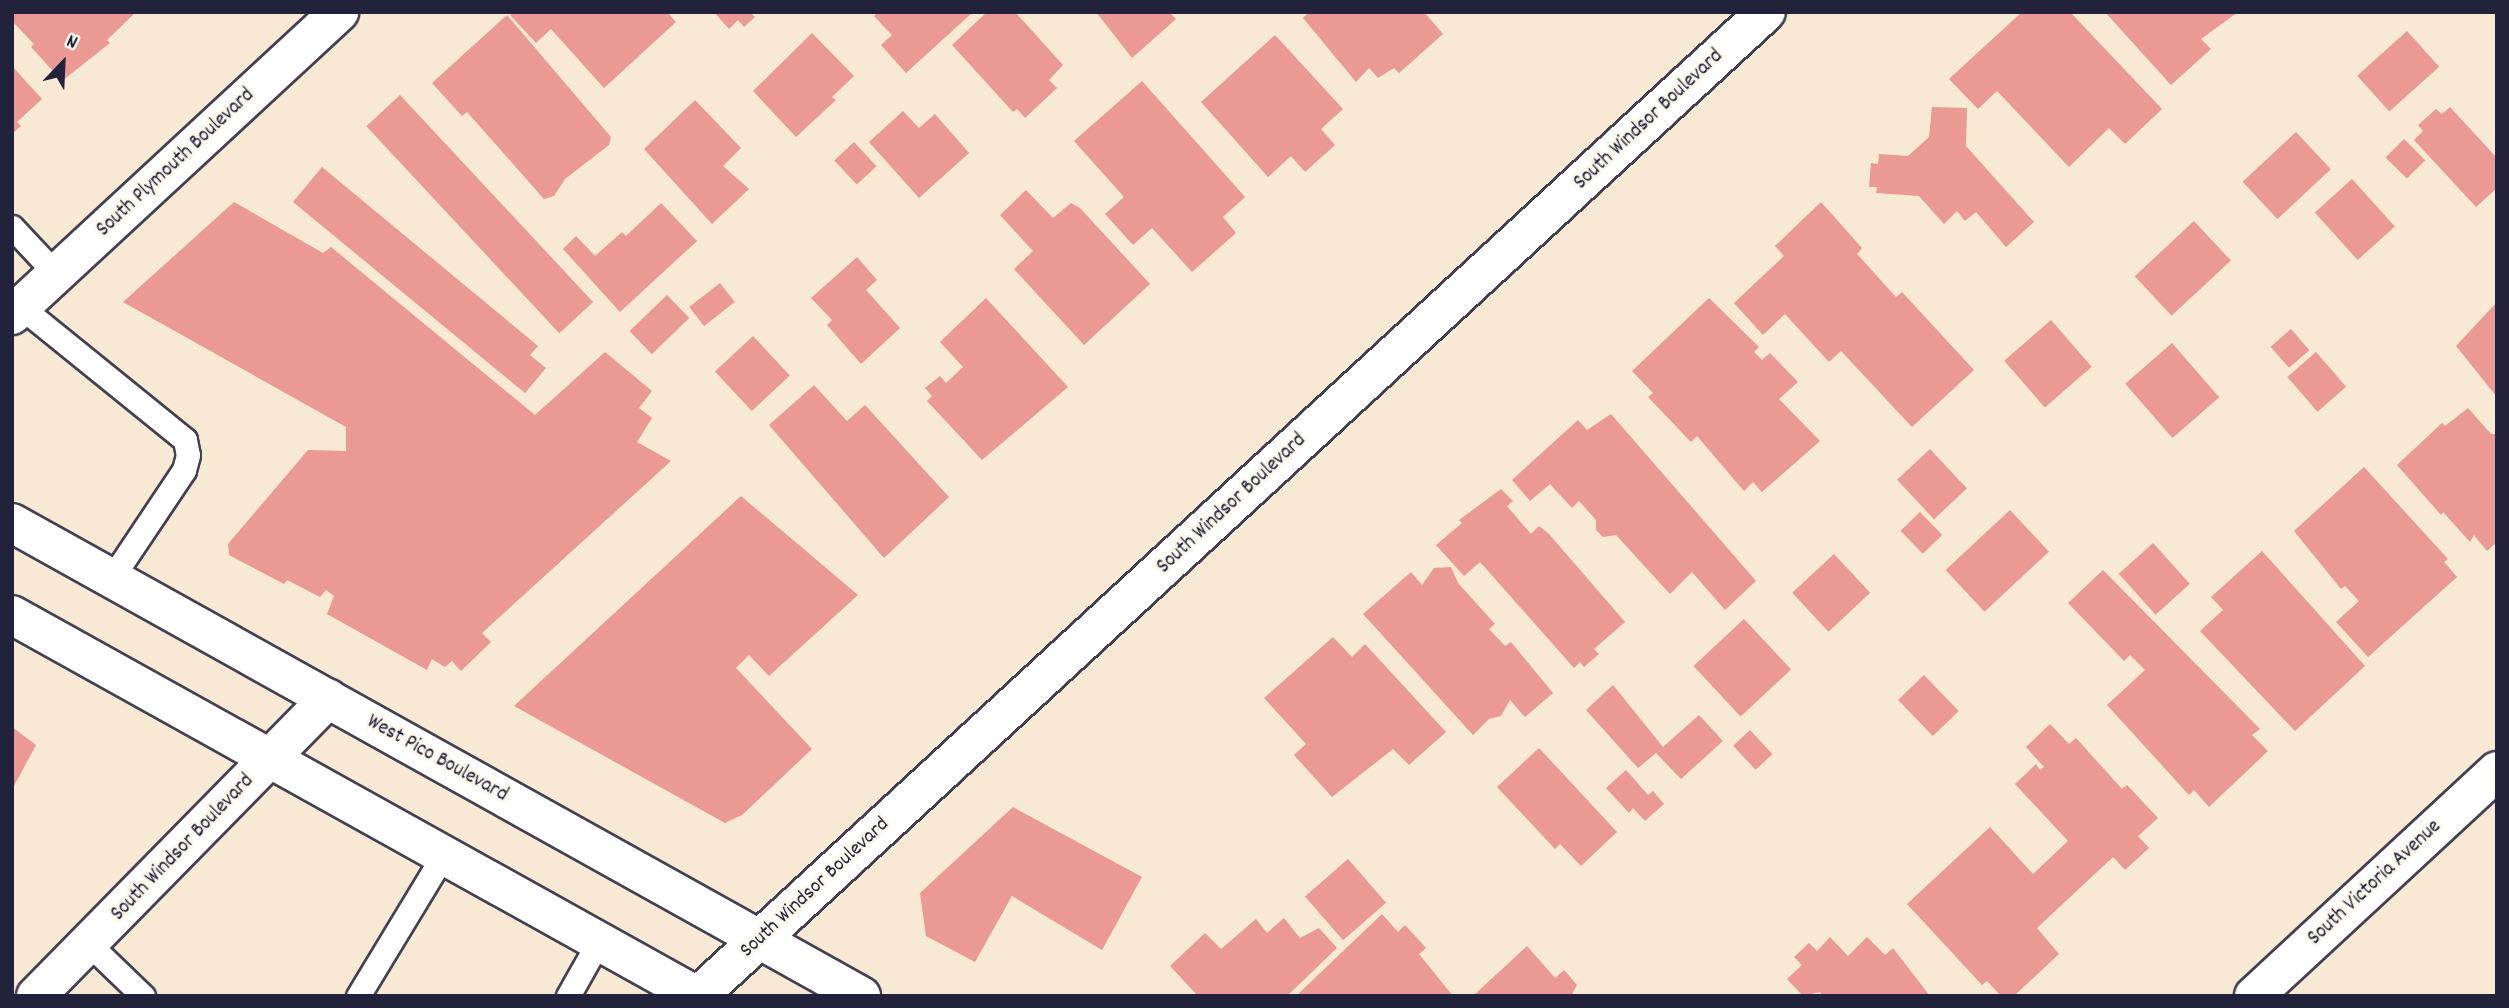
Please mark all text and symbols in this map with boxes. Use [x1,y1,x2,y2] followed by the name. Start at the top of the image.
[28,28,98,98] north arrow
[62,29,81,57] text: N
[1569,44,1729,196] street label: South Windsor Boulevard
[92,83,260,243] street label: South Plymouth Boulevard
[1152,428,1312,580] street label: South Windsor Boulevard
[362,710,512,808] street label: West Pico Boulevard
[106,769,260,927] street label: South Windsor Boulevard
[735,812,895,964] street label: South Windsor Boulevard
[2303,815,2447,951] street label: South Victoria Avenue

